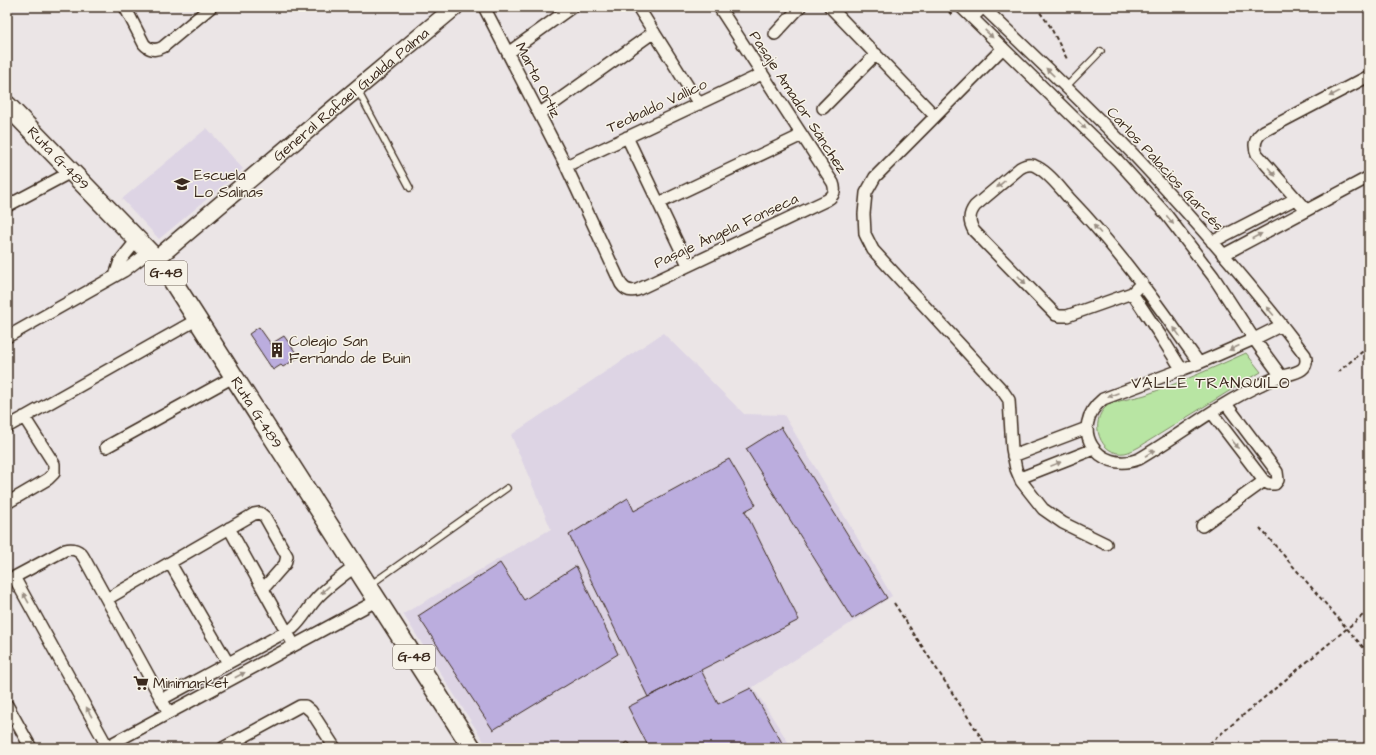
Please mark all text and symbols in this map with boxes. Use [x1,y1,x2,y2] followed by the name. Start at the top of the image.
[268,22,434,166] street label: General Rafael Gualda Palma
[744,27,852,178] street label: Pasaje Amador Sánchez
[984,29,994,39] one-way arrow
[510,39,566,122] street label: Marta Ortiz
[1045,67,1055,76] one-way arrow
[603,73,711,138] street label: Teobaldo Vallico
[1328,91,1340,97] one-way arrow
[1102,102,1229,236] street label: Carlos Palacios Garcés
[1077,120,1087,130] one-way arrow
[23,122,94,195] street label: Ruta G-489
[194,165,264,203] place label: Escuela Lo Salinas
[1267,167,1276,177] one-way arrow
[173,175,191,193] school or university icon: Escuela Lo Salinas
[995,179,1006,188] one-way arrow
[650,188,802,275] street label: Pasaje Ángela Fonseca
[1166,215,1175,226] one-way arrow
[1093,224,1102,234] one-way arrow
[1252,233,1263,240] one-way arrow
[145,261,187,285] road number: G-48
[1017,275,1026,286] one-way arrow
[1266,306,1275,317] one-way arrow
[1173,326,1181,337] one-way arrow
[289,331,411,369] place label: Colegio San Fernando de Buin
[268,341,286,359] building icon: Colegio San Fernando de Buin
[1229,345,1240,351] one-way arrow
[226,372,288,452] street label: Ruta G-489
[1131,372,1291,394] district label: VALLE TRANQUILO
[1106,392,1118,398] one-way arrow
[1231,438,1240,449] one-way arrow
[1144,449,1156,456] one-way arrow
[1051,460,1063,466] one-way arrow
[320,585,330,595] one-way arrow
[23,592,29,604] one-way arrow
[393,645,435,669] road number: G-48
[234,671,246,678] one-way arrow
[153,673,228,694] place label: Minimarket
[132,674,150,692] supermarket icon: Minimarket
[85,706,92,718] one-way arrow

